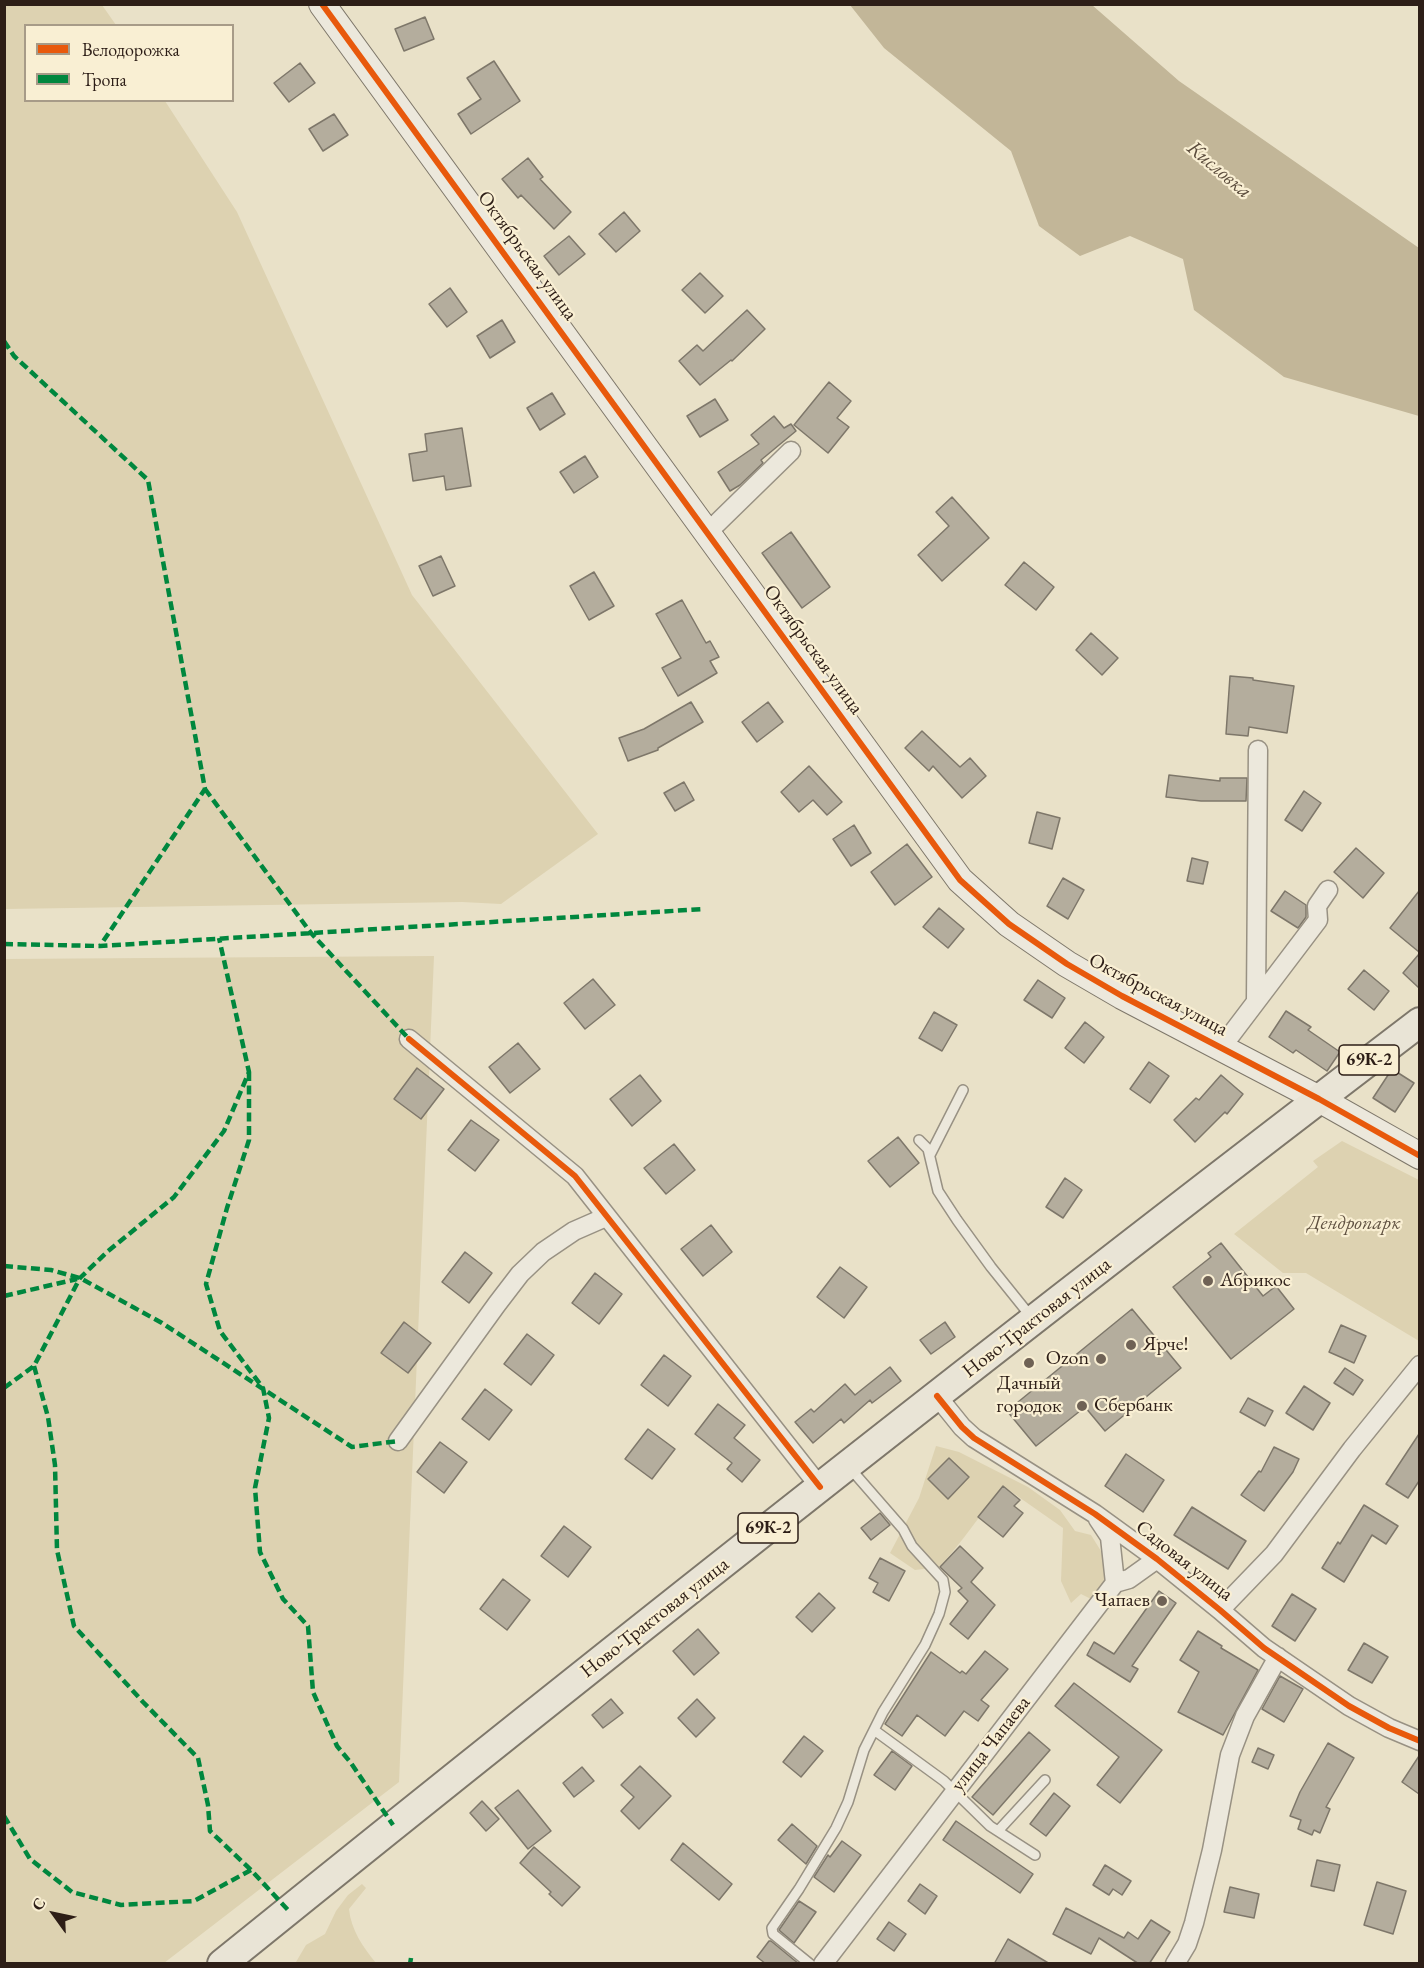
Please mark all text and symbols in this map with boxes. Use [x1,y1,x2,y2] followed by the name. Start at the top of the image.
[24,24,234,102] legend
[82,38,180,61] text: Велодорожка
[82,68,127,91] text: Тропа
[1181,136,1257,204] water label: Кисловка
[472,187,582,325] street label: Октябрьская улица
[758,581,868,719] street label: Октябрьская улица
[1084,948,1232,1042] street label: Октябрьская улица
[1339,1045,1399,1075] road number: 69К-2
[1308,1212,1400,1236] park label: Дендропарк
[958,1253,1116,1383] street label: Ново-Трактовая улица
[1220,1269,1291,1293] place label: Абрикос
[1201,1274,1215,1288] marker: Абрикос
[1143,1333,1189,1357] place label: Ярче!
[1124,1338,1138,1352] marker: Ярче!
[1046,1347,1089,1371] place label: Ozon
[1094,1352,1108,1366] marker: Ozon
[1022,1356,1036,1370] marker: Дачный городок
[996,1372,1062,1419] place label: Дачный городок
[1094,1394,1173,1418] place label: Сбербанк
[1075,1399,1089,1413] marker: Сбербанк
[738,1513,798,1543] road number: 69К-2
[1130,1515,1238,1607] street label: Садовая улица
[576,1553,734,1683] street label: Ново-Трактовая улица
[1094,1589,1150,1613] place label: Чапаев
[1155,1594,1169,1608] marker: Чапаев
[946,1691,1036,1797] street label: улица Чапаева
[24,1884,84,1944] north arrow
[27,1893,50,1914] text: С

